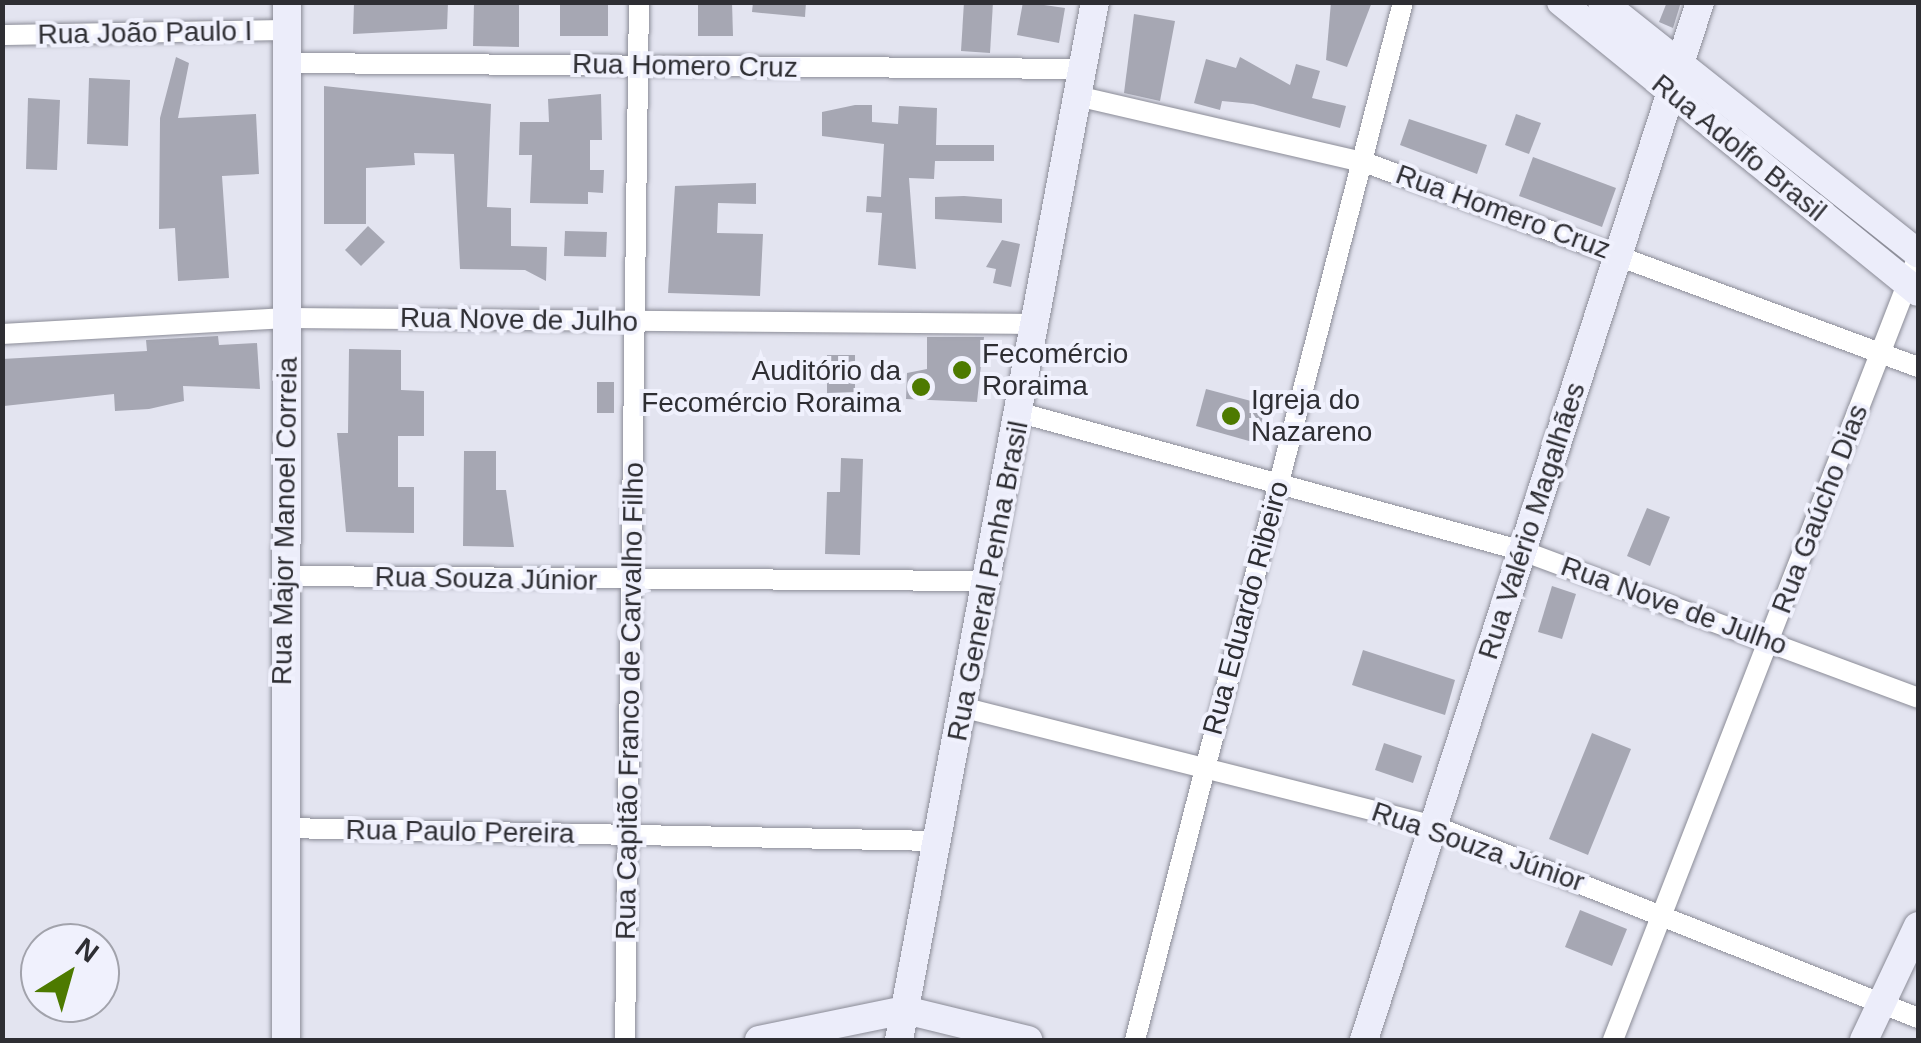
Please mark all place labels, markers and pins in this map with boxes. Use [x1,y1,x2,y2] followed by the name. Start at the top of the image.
[982,337,1128,403] place label: Fecomércio Roraima
[641,354,901,420] place label: Auditório da Fecomércio Roraima
[951,359,973,381] marker: Fecomércio Roraima
[910,376,932,398] marker: Auditório da Fecomércio Roraima
[1251,383,1372,449] place label: Igreja do Nazareno
[1220,405,1242,427] marker: Igreja do Nazareno

